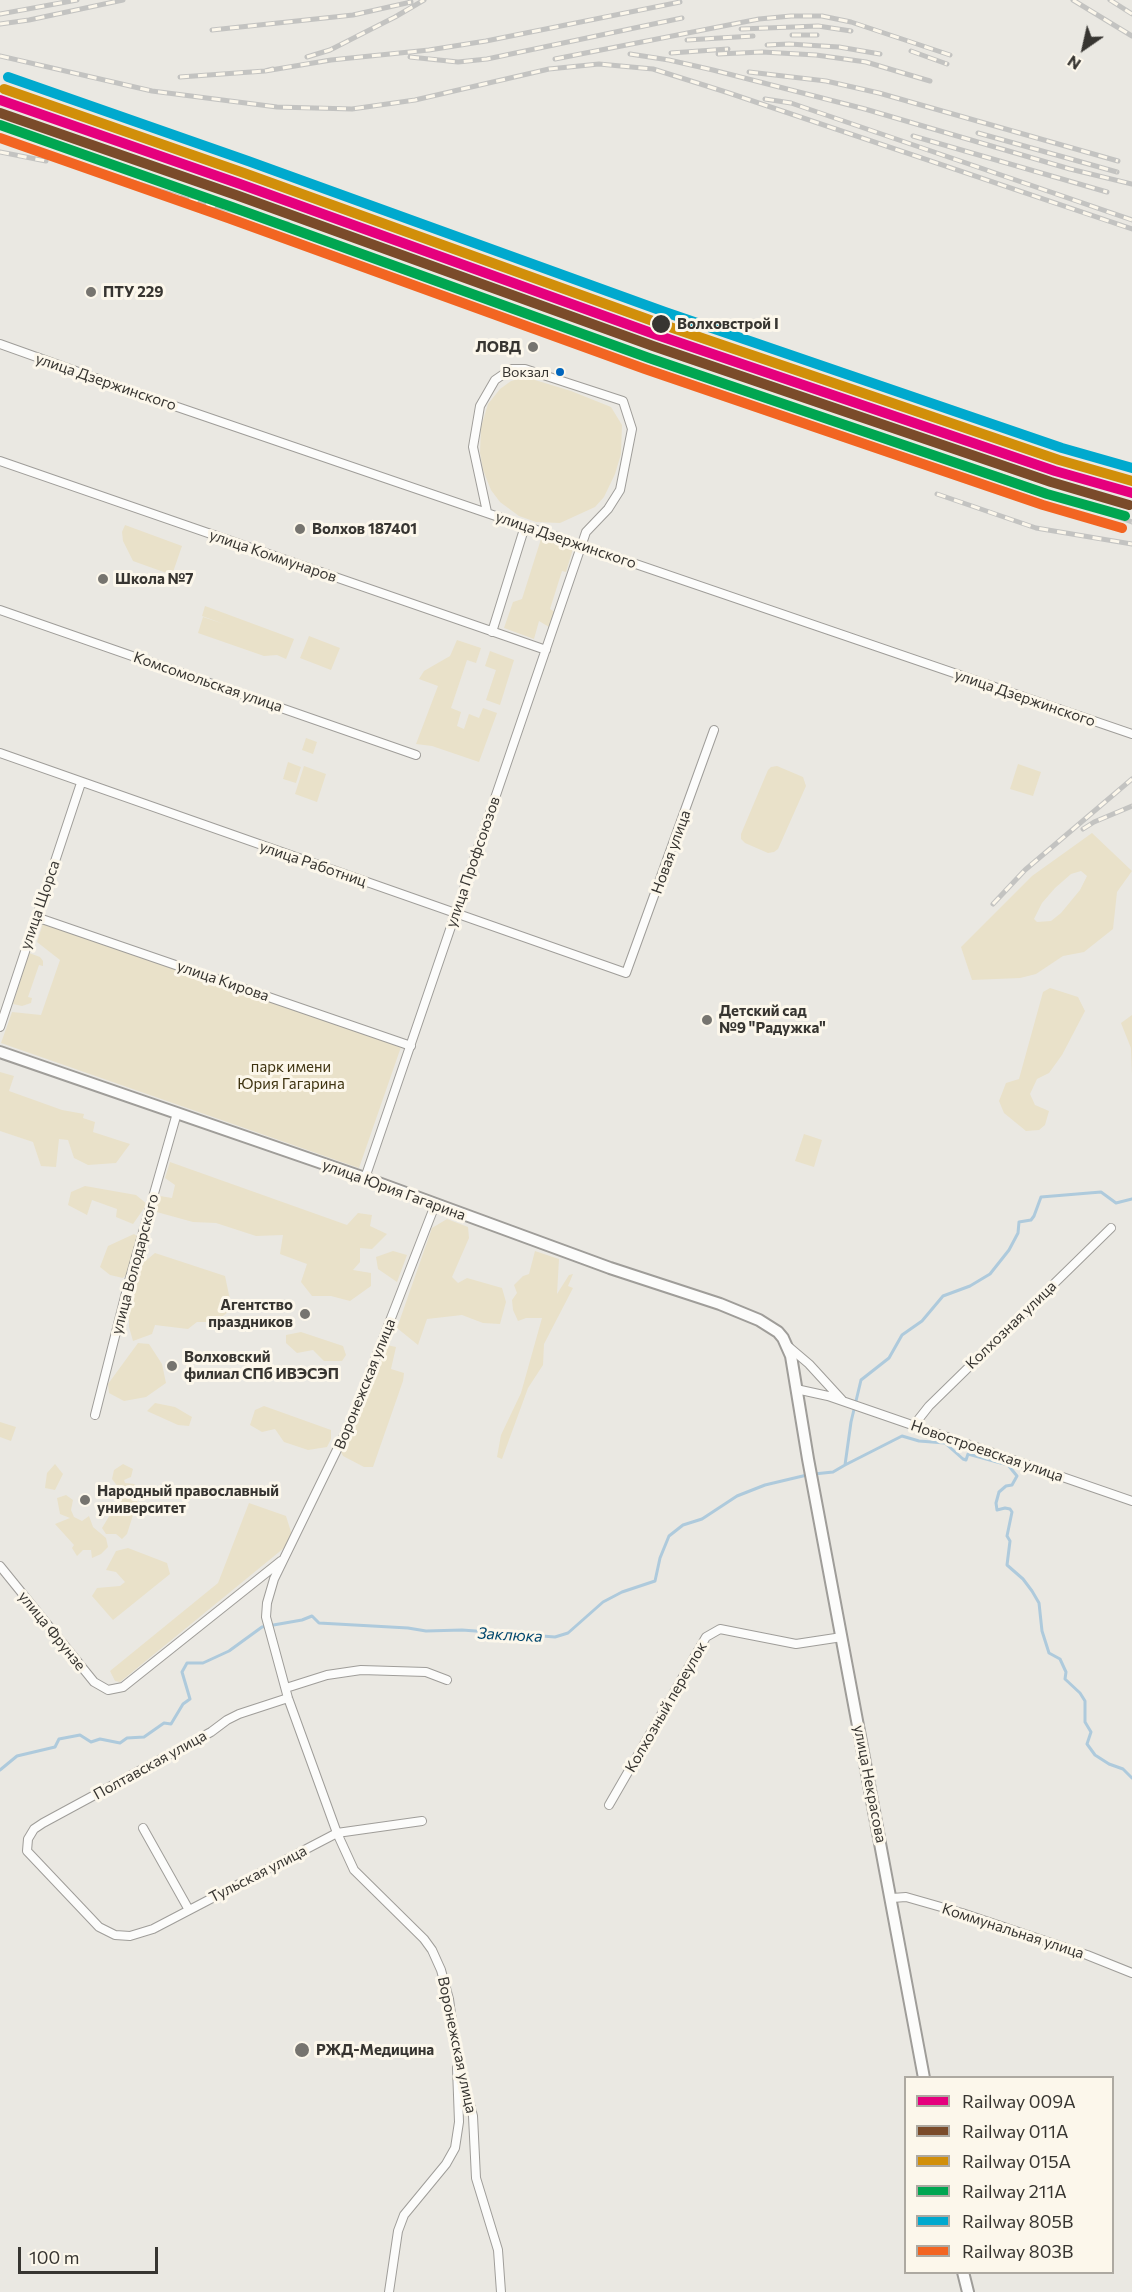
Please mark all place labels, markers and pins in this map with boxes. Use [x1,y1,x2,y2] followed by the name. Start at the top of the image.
[103,283,163,301] place label: ПТУ 229
[84,285,98,299] marker: ПТУ 229
[650,313,672,335] marker: Волховстрой I
[677,315,779,333] place label: Волховстрой I
[475,338,521,356] place label: ЛОВД
[526,340,540,354] marker: ЛОВД
[502,364,549,380] place label: Вокзал
[554,366,566,378] marker: Вокзал
[312,520,417,538] place label: Волхов 187401
[293,522,307,536] marker: Волхов 187401
[115,570,194,588] place label: Школа №7
[96,572,110,586] marker: Школа №7
[719,1002,826,1037] place label: Детский cад №9 "Радужка"
[700,1013,714,1027] marker: Детский cад №9 "Радужка"
[208,1296,293,1331] place label: Агентство праздников
[298,1307,312,1321] marker: Агентство праздников
[184,1348,339,1383] place label: Волховский филиал СПб ИВЭСЭП
[165,1359,179,1373] marker: Волховский филиал СПб ИВЭСЭП
[97,1482,279,1517] place label: Народный православный университет
[78,1493,92,1507] marker: Народный православный университет
[293,2041,311,2059] marker: РЖД-Медицина
[316,2041,434,2059] place label: РЖД-Медицина

